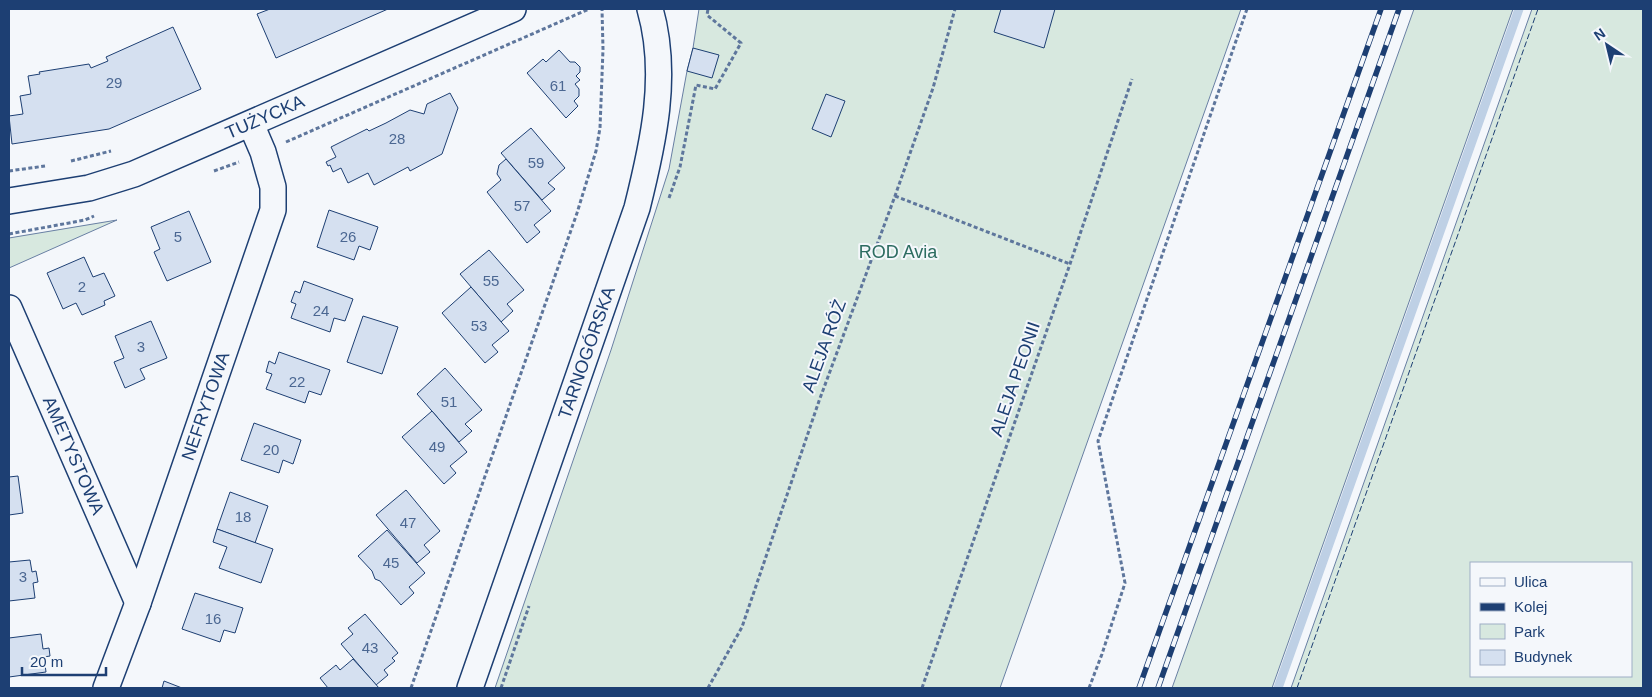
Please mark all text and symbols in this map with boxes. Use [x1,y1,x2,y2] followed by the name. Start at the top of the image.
[1582,20,1632,70] north arrow
[1591,25,1608,44] text: N
[106,74,122,91] house number: 29
[550,77,566,94] house number: 61
[222,91,307,143] street label: TUŻYCKA
[389,130,405,147] house number: 28
[528,154,544,171] house number: 59
[514,197,530,214] house number: 57
[174,228,182,245] house number: 5
[340,228,356,245] house number: 26
[859,242,938,262] park label: ROD Avia
[483,272,499,289] house number: 55
[78,278,86,295] house number: 2
[554,284,619,422] street label: TARNOGÓRSKA
[797,297,850,395] street label: ALEJA RÓŻ
[313,302,329,319] house number: 24
[471,317,487,334] house number: 53
[986,319,1044,439] street label: ALEJA PEONII
[137,338,145,355] house number: 3
[178,349,234,463] street label: NEFRYTOWA
[289,373,305,390] house number: 22
[39,393,108,518] street label: AMETYSTOWA
[441,393,457,410] house number: 51
[429,438,445,455] house number: 49
[263,441,279,458] house number: 20
[235,508,251,525] house number: 18
[400,514,416,531] house number: 47
[383,554,399,571] house number: 45
[1470,562,1632,677] legend
[19,568,27,585] house number: 3
[1514,573,1548,590] text: Ulica
[1514,598,1547,615] text: Kolej
[205,610,221,627] house number: 16
[1514,623,1545,640] text: Park
[362,639,378,656] house number: 43
[22,644,106,676] scale bar
[1514,648,1573,665] text: Budynek
[30,653,63,670] text: 20 m

